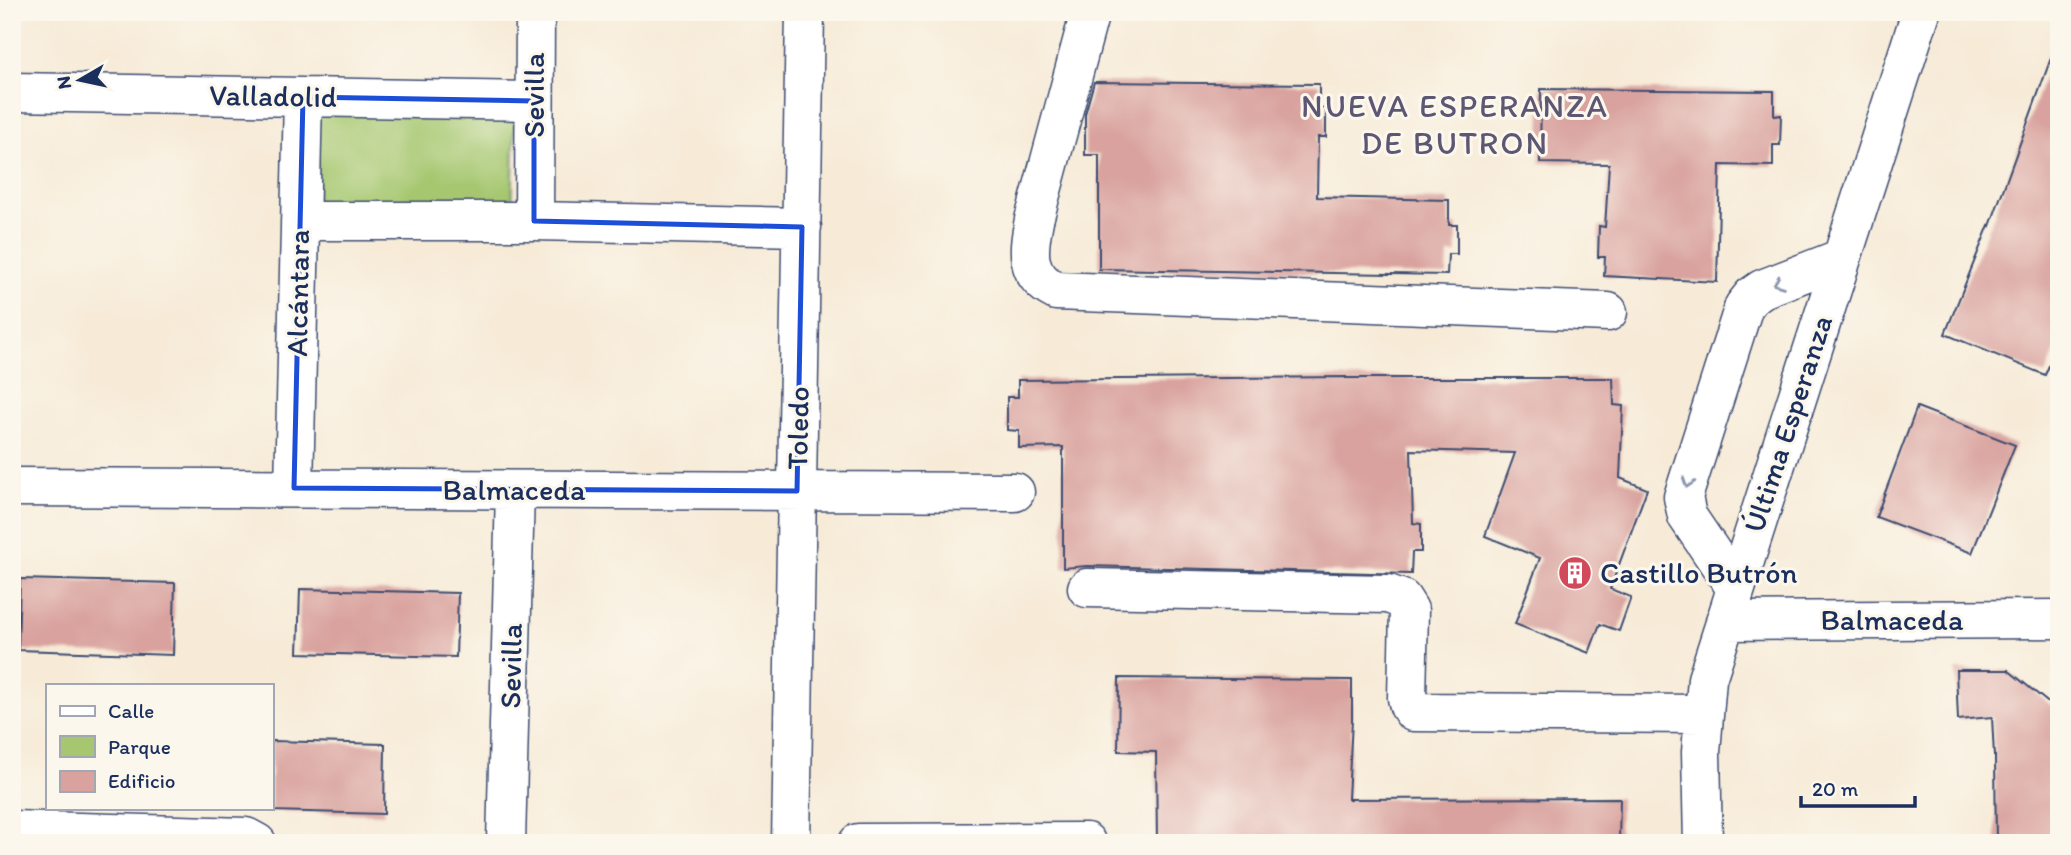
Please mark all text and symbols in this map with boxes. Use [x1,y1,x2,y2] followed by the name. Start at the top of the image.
[46,46,116,116] north arrow
[515,52,552,138] street label: Sevilla
[51,74,76,91] text: N
[209,76,337,115] street label: Valladolid
[1301,87,1609,162] district label: NUEVA ESPERANZA DE BUTRON
[278,229,317,357] street label: Alcántara
[1773,274,1785,288] one-way arrow
[1735,310,1840,537] street label: Última Esperanza
[778,386,817,470] street label: Toledo
[442,471,586,508] street label: Balmaceda
[1681,476,1696,488] one-way arrow
[1556,554,1594,592] building icon: Castillo Butrón
[1600,554,1798,591] place label: Castillo Butrón
[1820,601,1964,638] street label: Balmaceda
[491,623,530,709] street label: Sevilla
[46,684,273,810] legend
[108,698,154,723] text: Calle
[108,734,171,759] text: Parque
[1801,764,1915,808] scale bar
[108,768,176,793] text: Edificio
[1812,776,1859,801] text: 20 m

